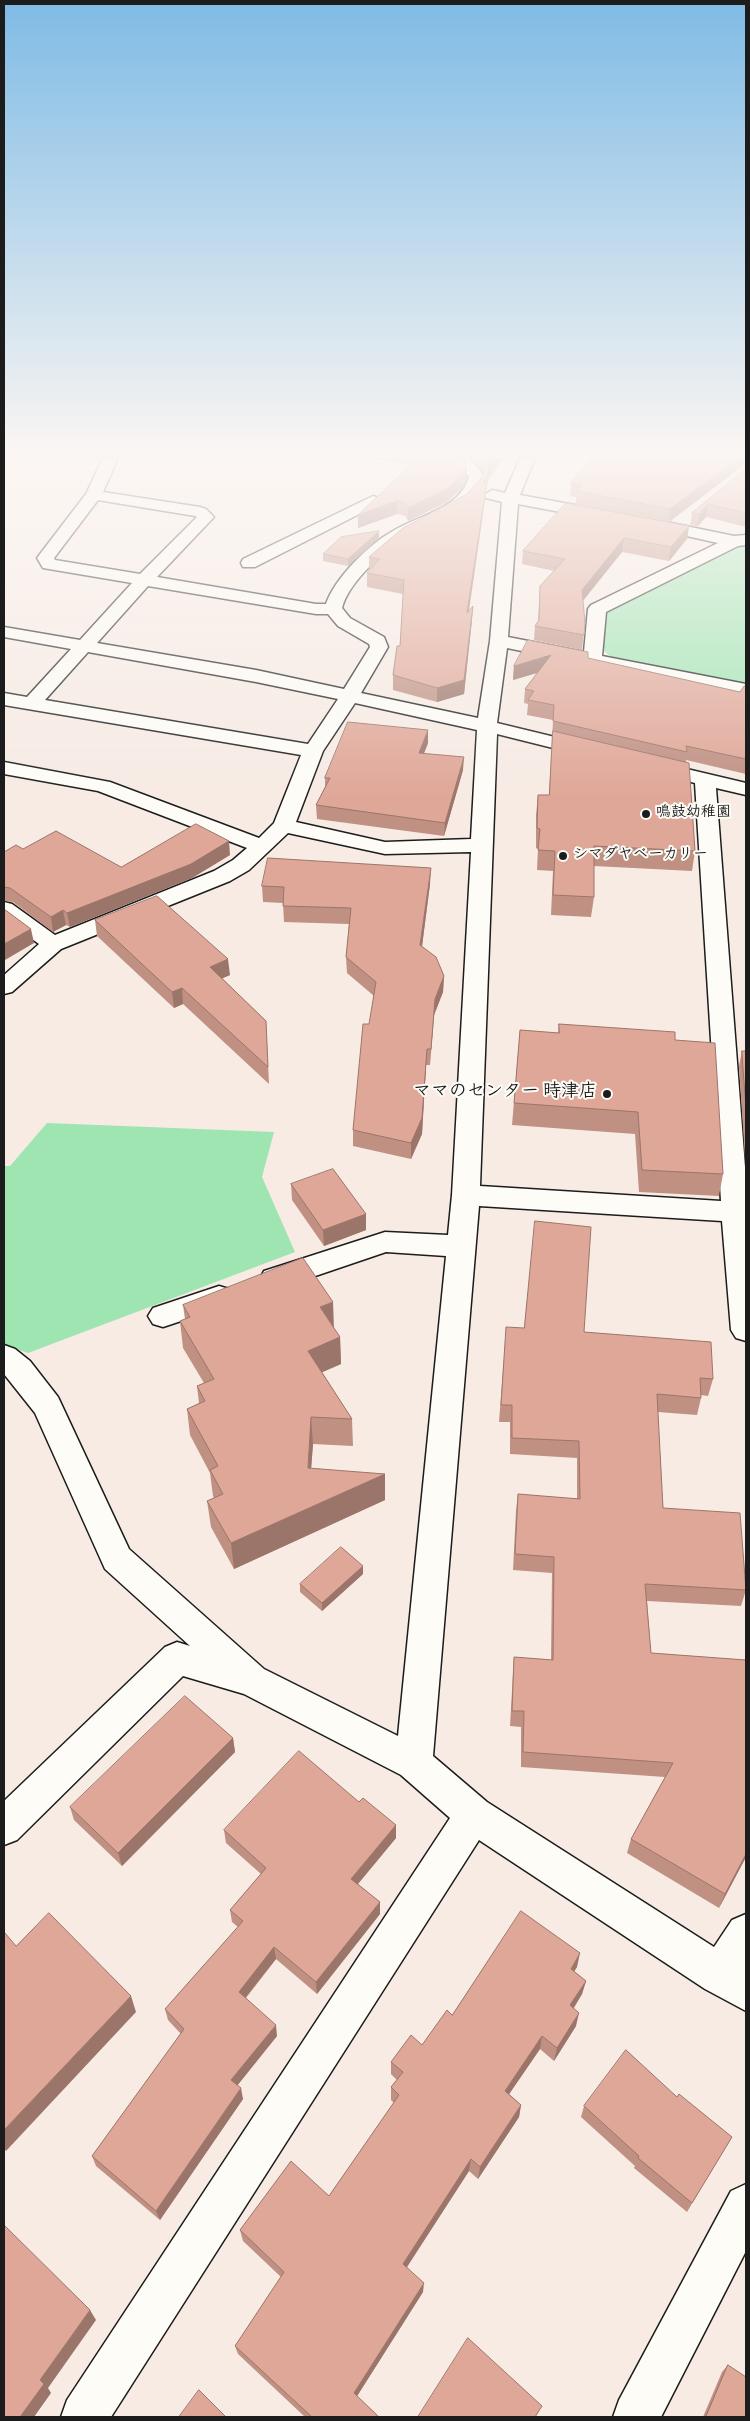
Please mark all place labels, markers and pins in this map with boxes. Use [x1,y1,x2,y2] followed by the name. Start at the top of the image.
[656,805,731,823] place label: 鳴鼓幼稚園
[640,808,652,820] marker: 鳴鼓幼稚園
[573,847,708,865] place label: シマダヤベーカリー
[557,850,569,862] marker: シマダヤベーカリー
[413,1083,597,1105] place label: ママのセンター 時津店
[601,1088,613,1100] marker: ママのセンター 時津店

